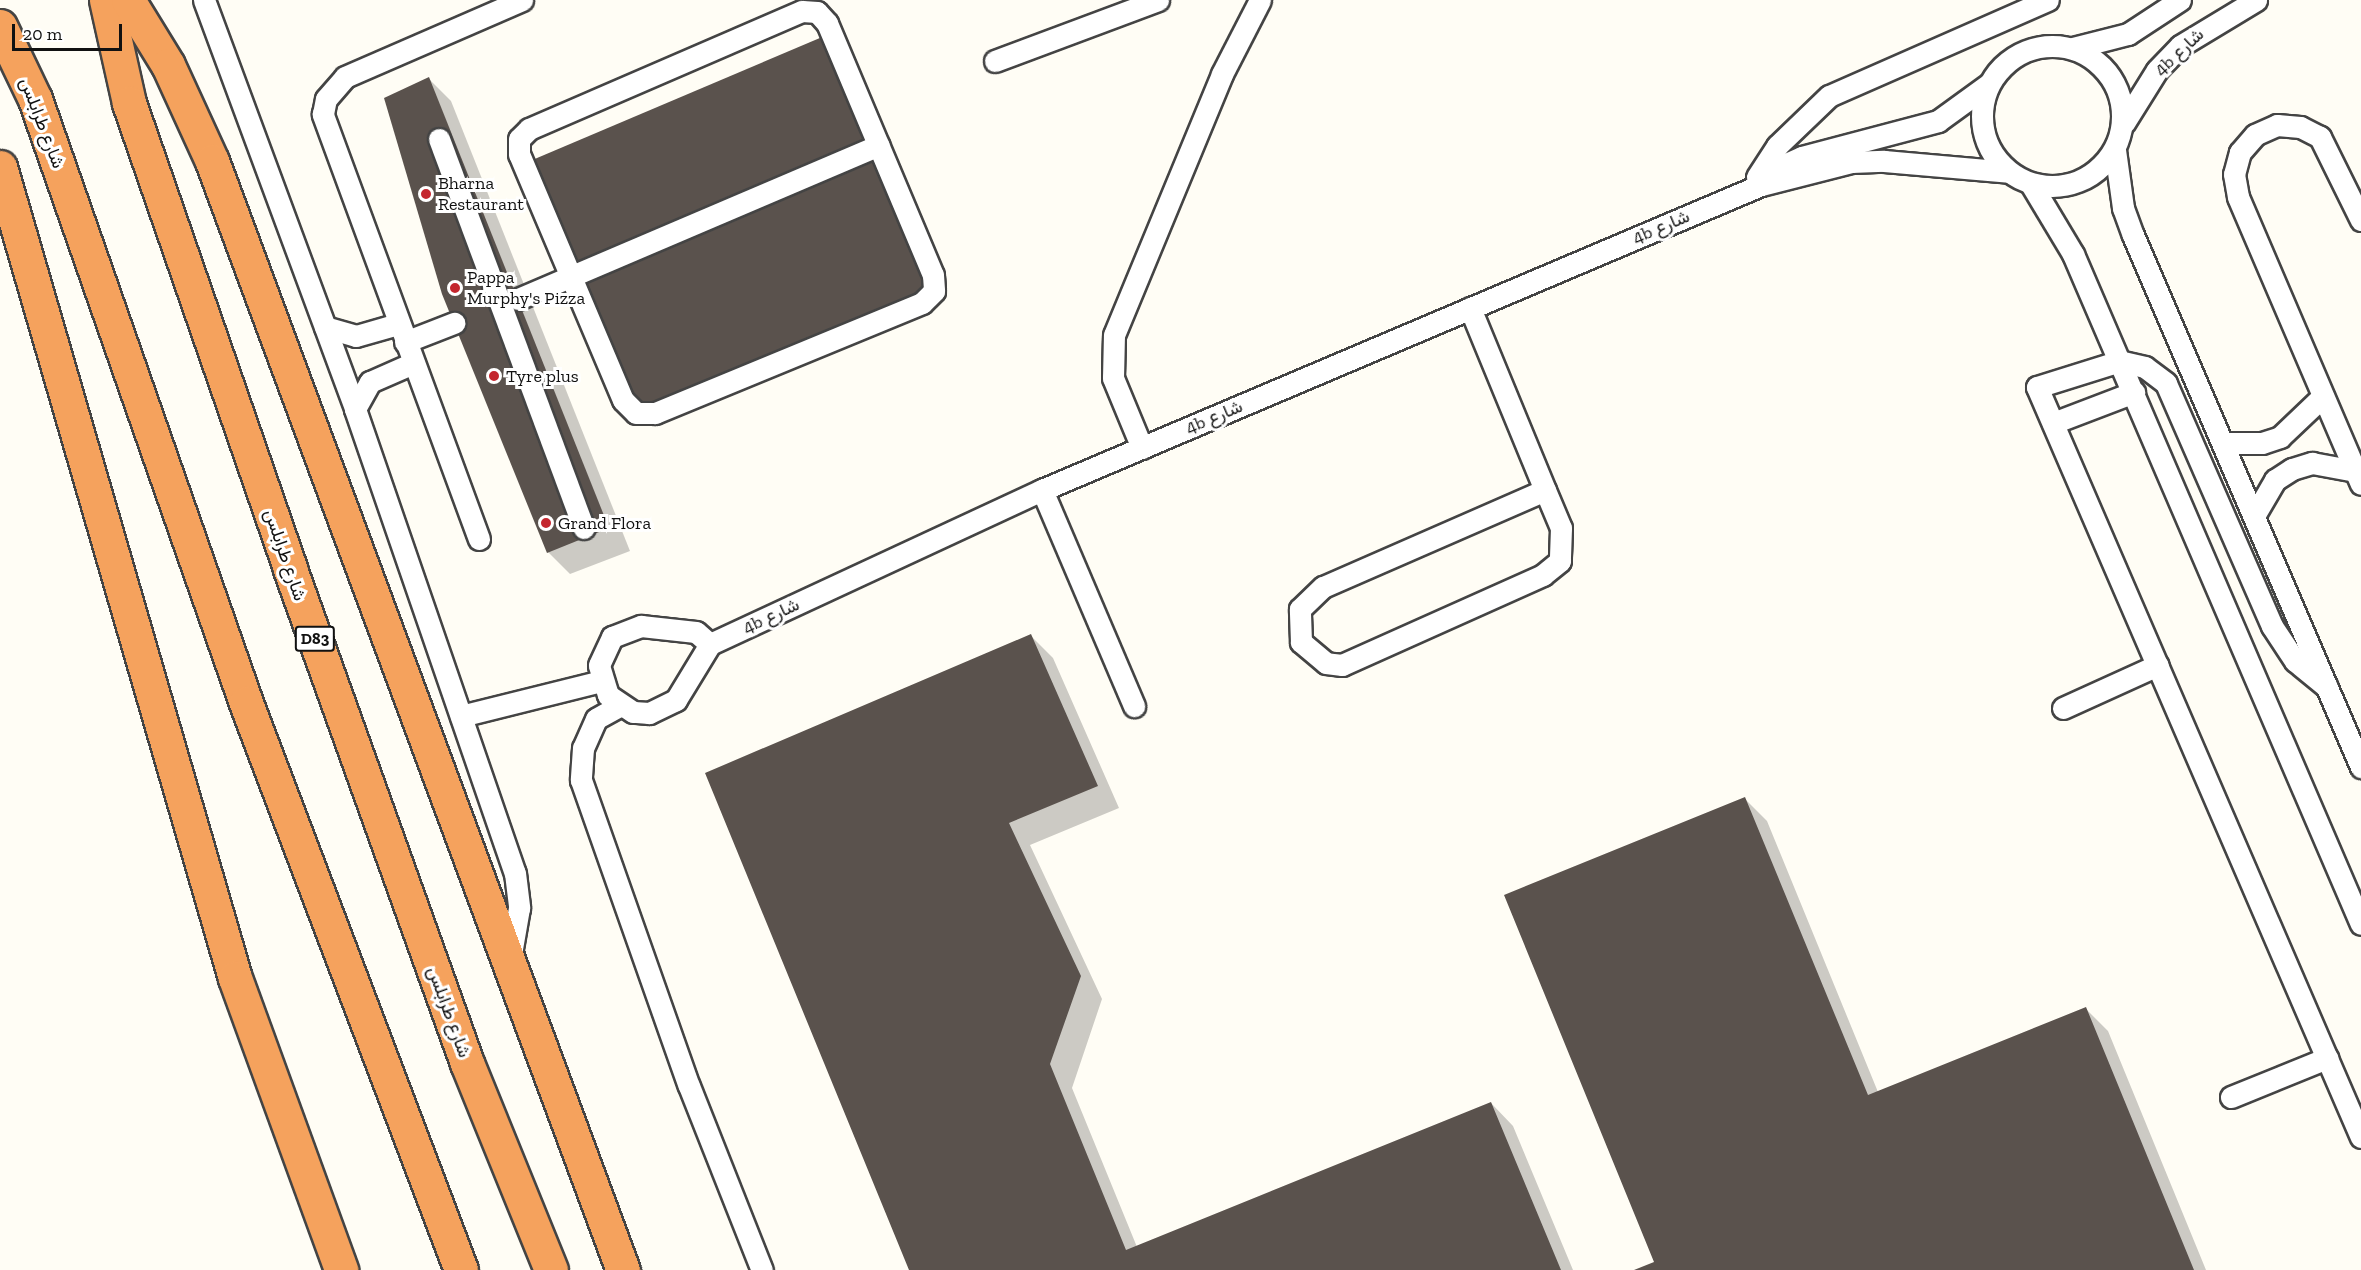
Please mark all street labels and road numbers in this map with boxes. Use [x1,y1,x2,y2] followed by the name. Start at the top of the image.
[2150,24,2208,80] street label: 4b شارع
[15,75,69,171] street label: شارع طرابلس
[1629,205,1693,249] street label: 4b شارع
[1182,395,1246,439] street label: 4b شارع
[259,506,311,604] street label: شارع طرابلس
[739,594,803,638] street label: 4b شارع
[294,626,336,652] road number: D83
[423,964,475,1060] street label: شارع طرابلس

